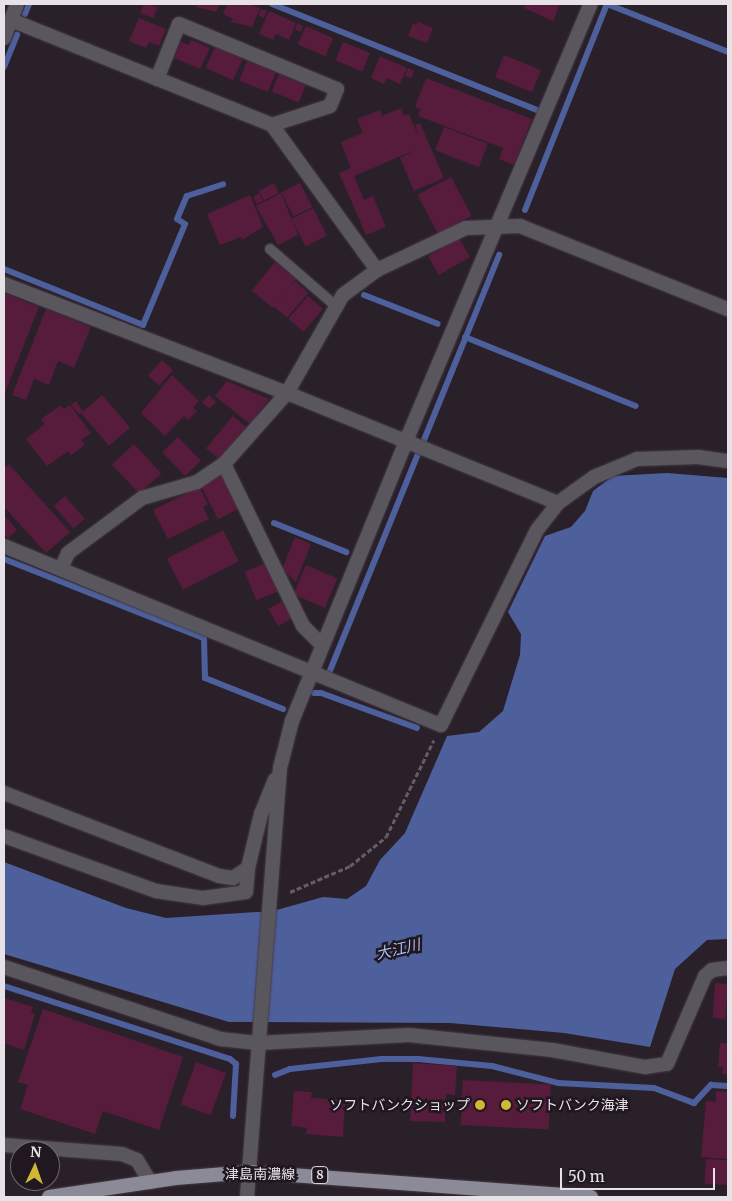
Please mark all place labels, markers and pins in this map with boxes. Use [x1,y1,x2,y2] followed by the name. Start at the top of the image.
[330,1097,470,1113] place label: ソフトバンクショップ
[516,1097,628,1113] place label: ソフトバンク海津
[474,1099,486,1111] marker: ソフトバンクショップ
[500,1099,512,1111] marker: ソフトバンク海津

